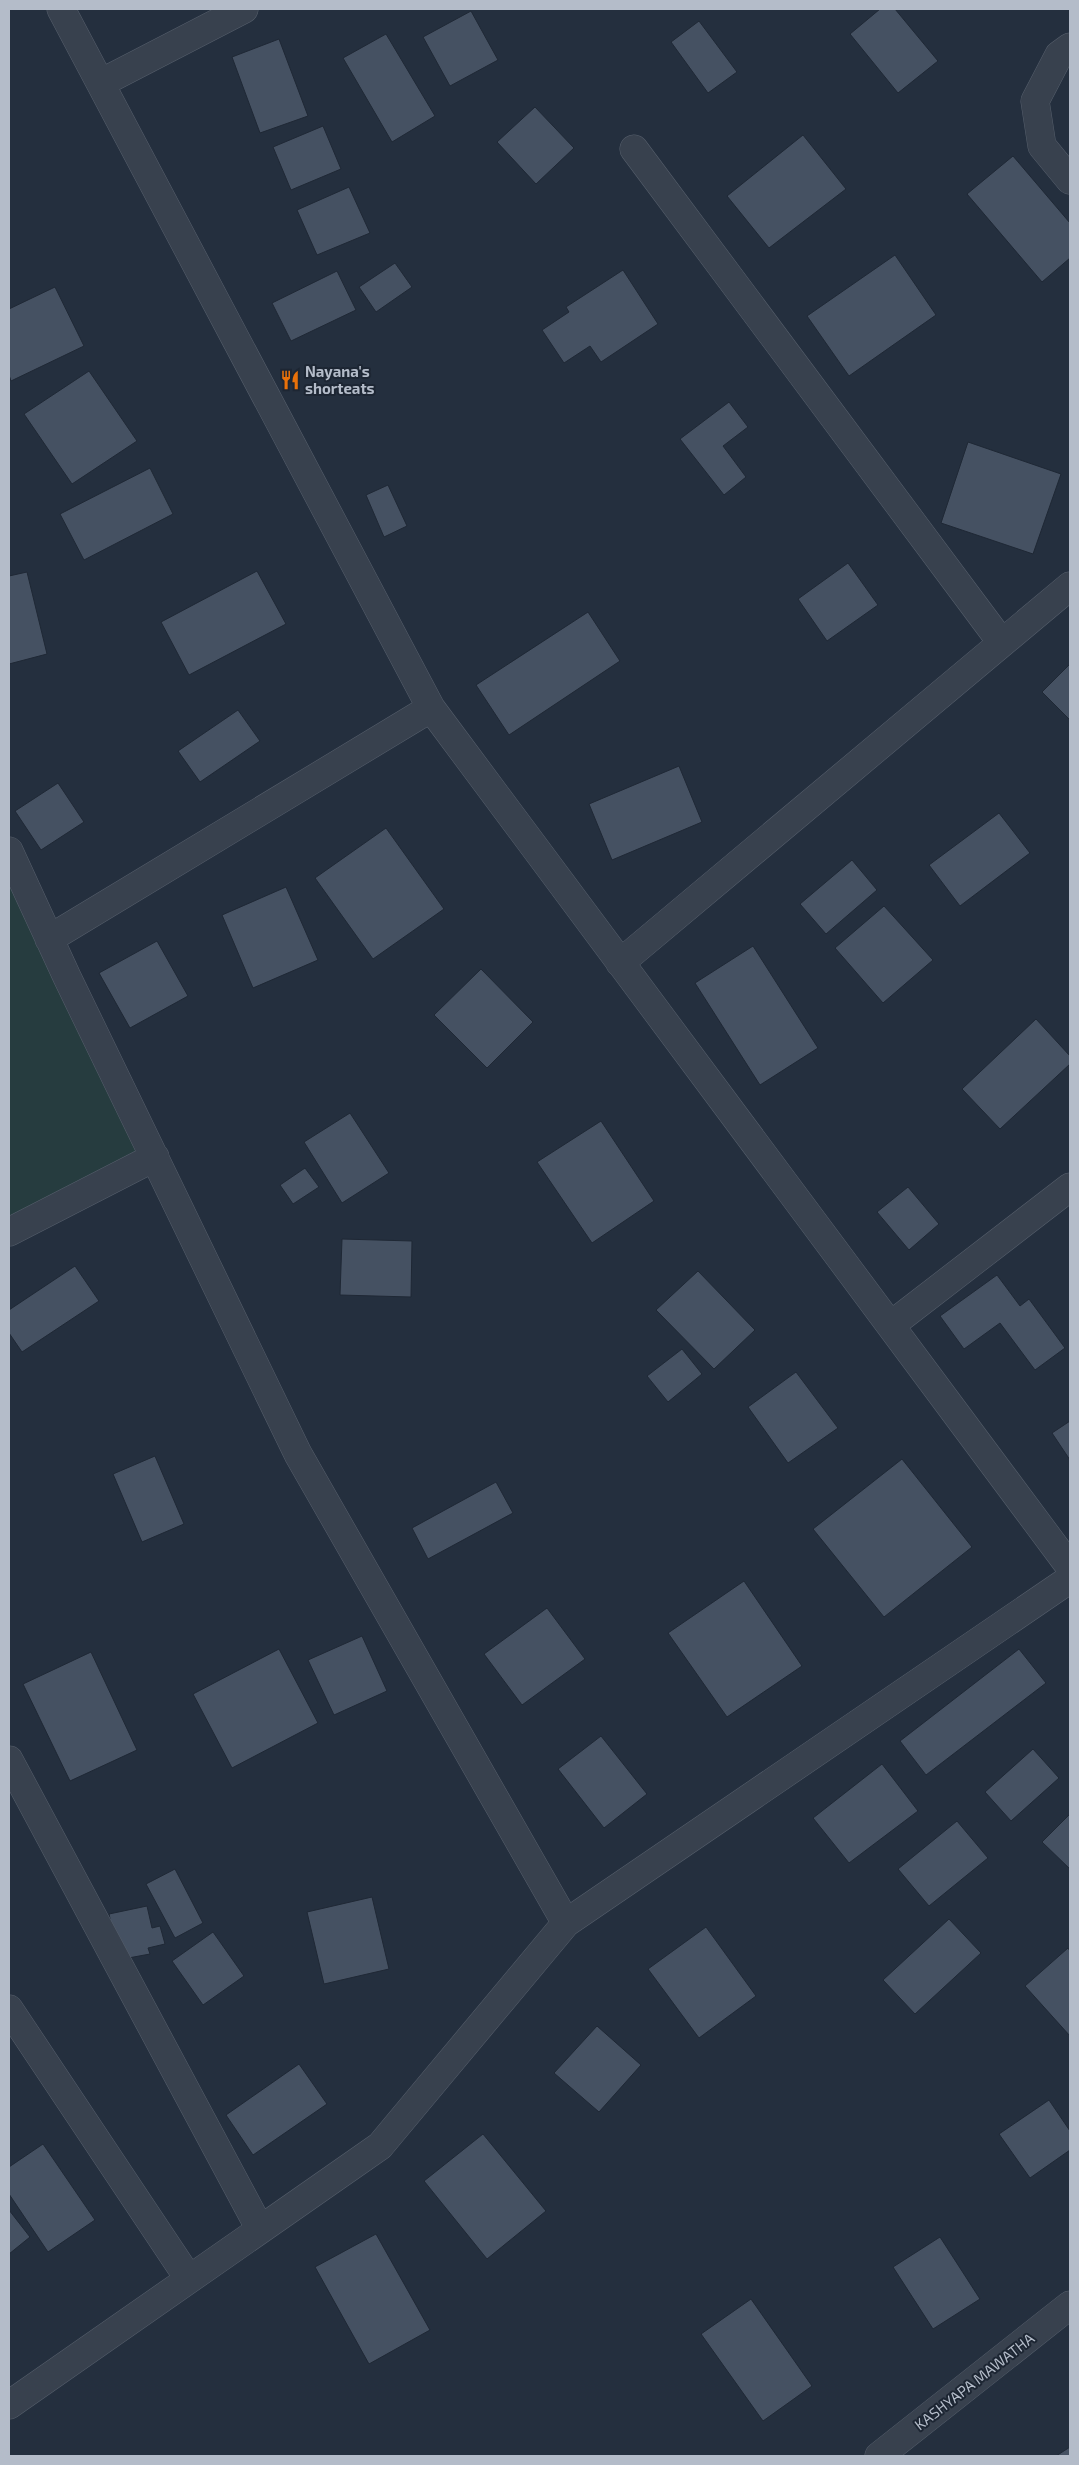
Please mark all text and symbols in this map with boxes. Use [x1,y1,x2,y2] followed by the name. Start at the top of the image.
[305,362,375,397] place label: Nayana's shorteats
[279,369,301,391] restaurant icon: Nayana's shorteats
[911,2328,1038,2433] street label: KASHYAPA MAWATHA

